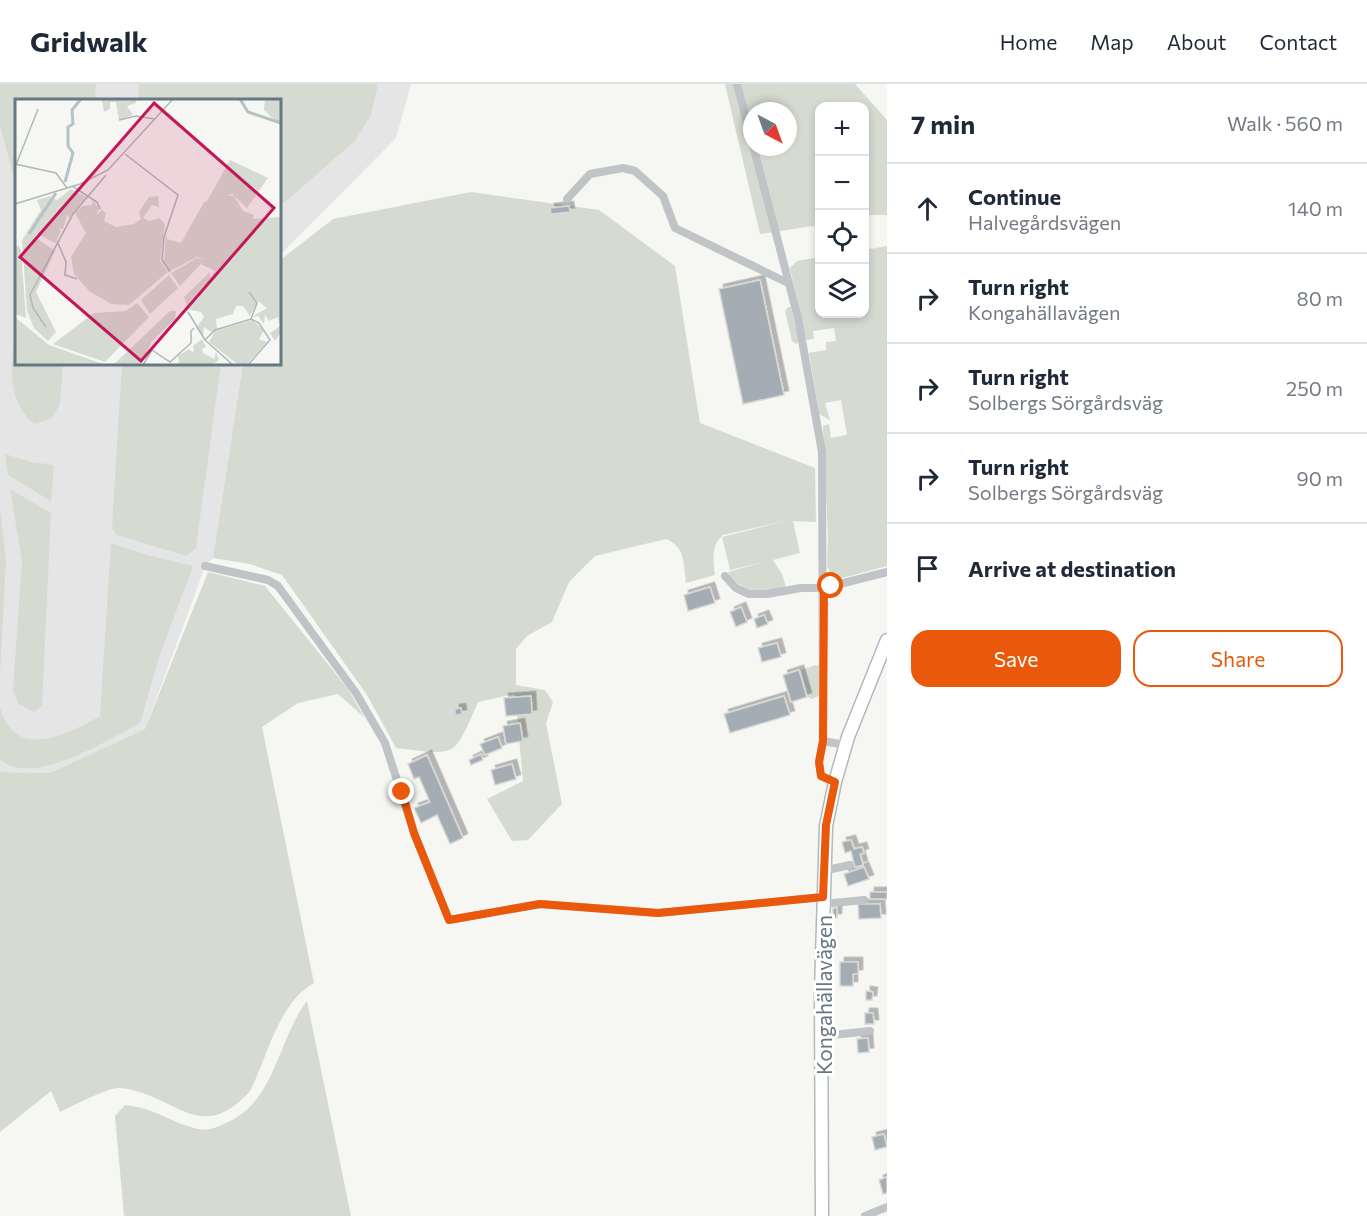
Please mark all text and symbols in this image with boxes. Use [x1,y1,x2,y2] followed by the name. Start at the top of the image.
[30,24,148,58] text: Gridwalk
[1000,29,1057,54] text: Home
[1090,29,1134,54] text: Map
[1167,29,1226,54] text: About
[1259,29,1337,54] text: Contact
[15,99,280,364] inset map
[743,102,797,156] north arrow
[815,102,869,318] map controls
[815,102,869,156] button: +
[911,108,975,139] text: 7 min
[1227,111,1343,135] text: Walk · 560 m
[815,156,869,210] button: −
[968,183,1061,210] text: Continue
[911,192,944,225] icon: ahead
[1288,196,1343,220] text: 140 m
[815,210,869,264] button: locate
[968,210,1121,234] text: Halvegårdsvägen
[815,264,869,318] button: layers
[968,273,1069,300] text: Turn right
[911,282,944,315] icon: right
[1297,286,1343,310] text: 80 m
[968,300,1121,324] text: Kongahällavägen
[968,363,1069,390] text: Turn right
[911,372,944,405] icon: right
[1286,376,1343,400] text: 250 m
[968,390,1163,414] text: Solbergs Sörgårdsväg
[968,453,1069,480] text: Turn right
[911,462,944,495] icon: right
[1297,466,1343,490] text: 90 m
[968,480,1163,504] text: Solbergs Sörgårdsväg
[911,552,944,585] icon: arrive
[968,555,1176,582] text: Arrive at destination
[817,572,843,598] route start
[911,630,1121,687] button: Save
[1133,630,1343,687] button: Share
[388,778,414,804] route end
[811,915,836,1075] street label: Kongahällavägen

